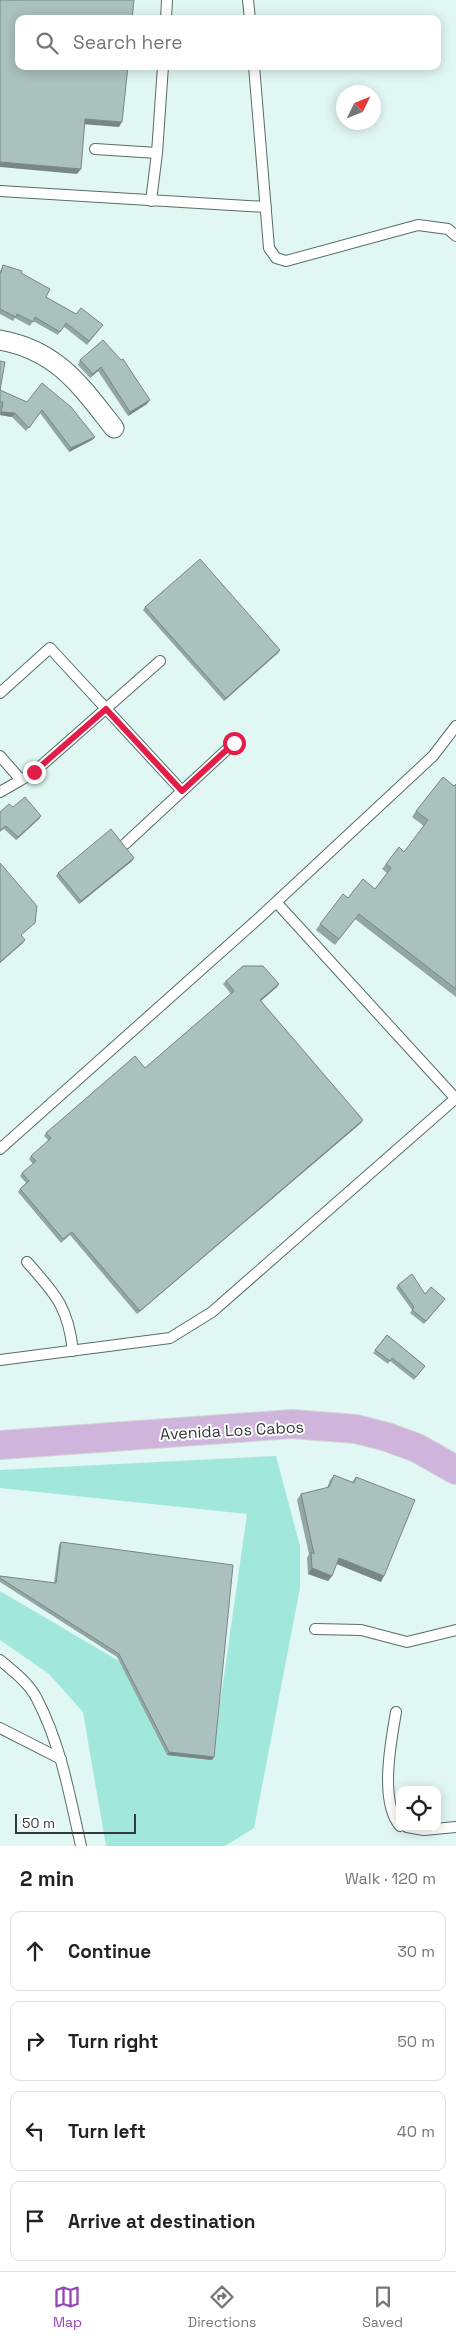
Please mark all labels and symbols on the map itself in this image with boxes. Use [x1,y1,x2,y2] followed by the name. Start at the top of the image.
[336,85,381,130] north arrow
[223,732,246,755] route start
[23,761,46,784] route end
[160,1416,305,1445] street label: Avenida Los Cabos
[15,1811,136,1834] scale bar

